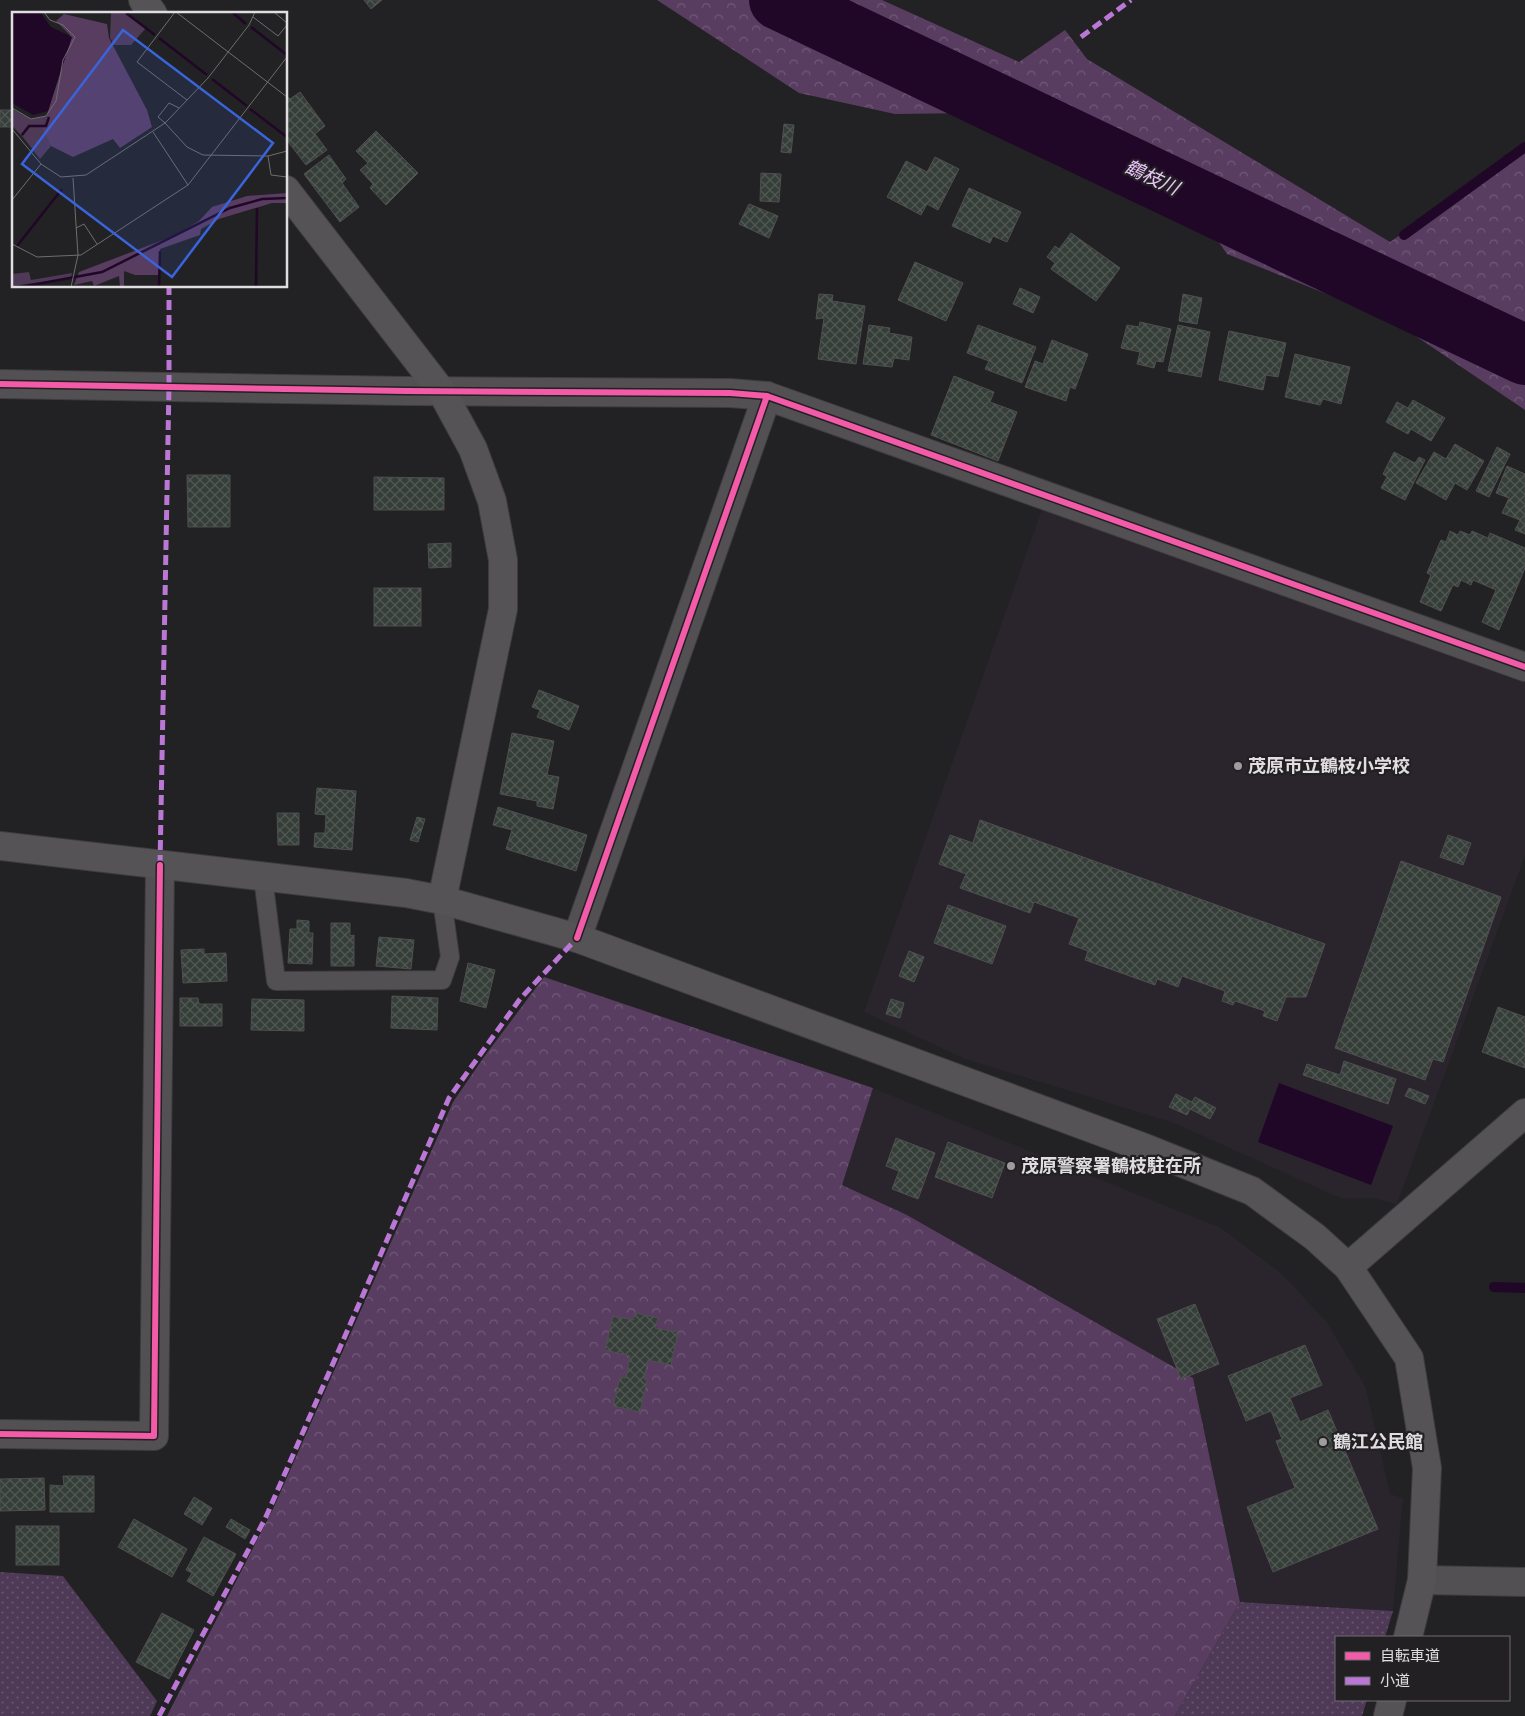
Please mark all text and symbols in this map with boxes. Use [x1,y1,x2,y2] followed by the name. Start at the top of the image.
[12,12,288,288] inset map
[1120,156,1184,203] water label: 鶴枝川
[1248,756,1410,779] place label: 茂原市立鶴枝小学校
[1232,760,1244,772] marker: 茂原市立鶴枝小学校
[1021,1156,1201,1179] place label: 茂原警察署鶴枝駐在所
[1005,1160,1017,1172] marker: 茂原警察署鶴枝駐在所
[1333,1432,1423,1455] place label: 鶴江公民館
[1317,1436,1329,1448] marker: 鶴江公民館
[1335,1636,1510,1701] legend
[1380,1648,1440,1667] text: 自転車道
[1380,1673,1410,1692] text: 小道

